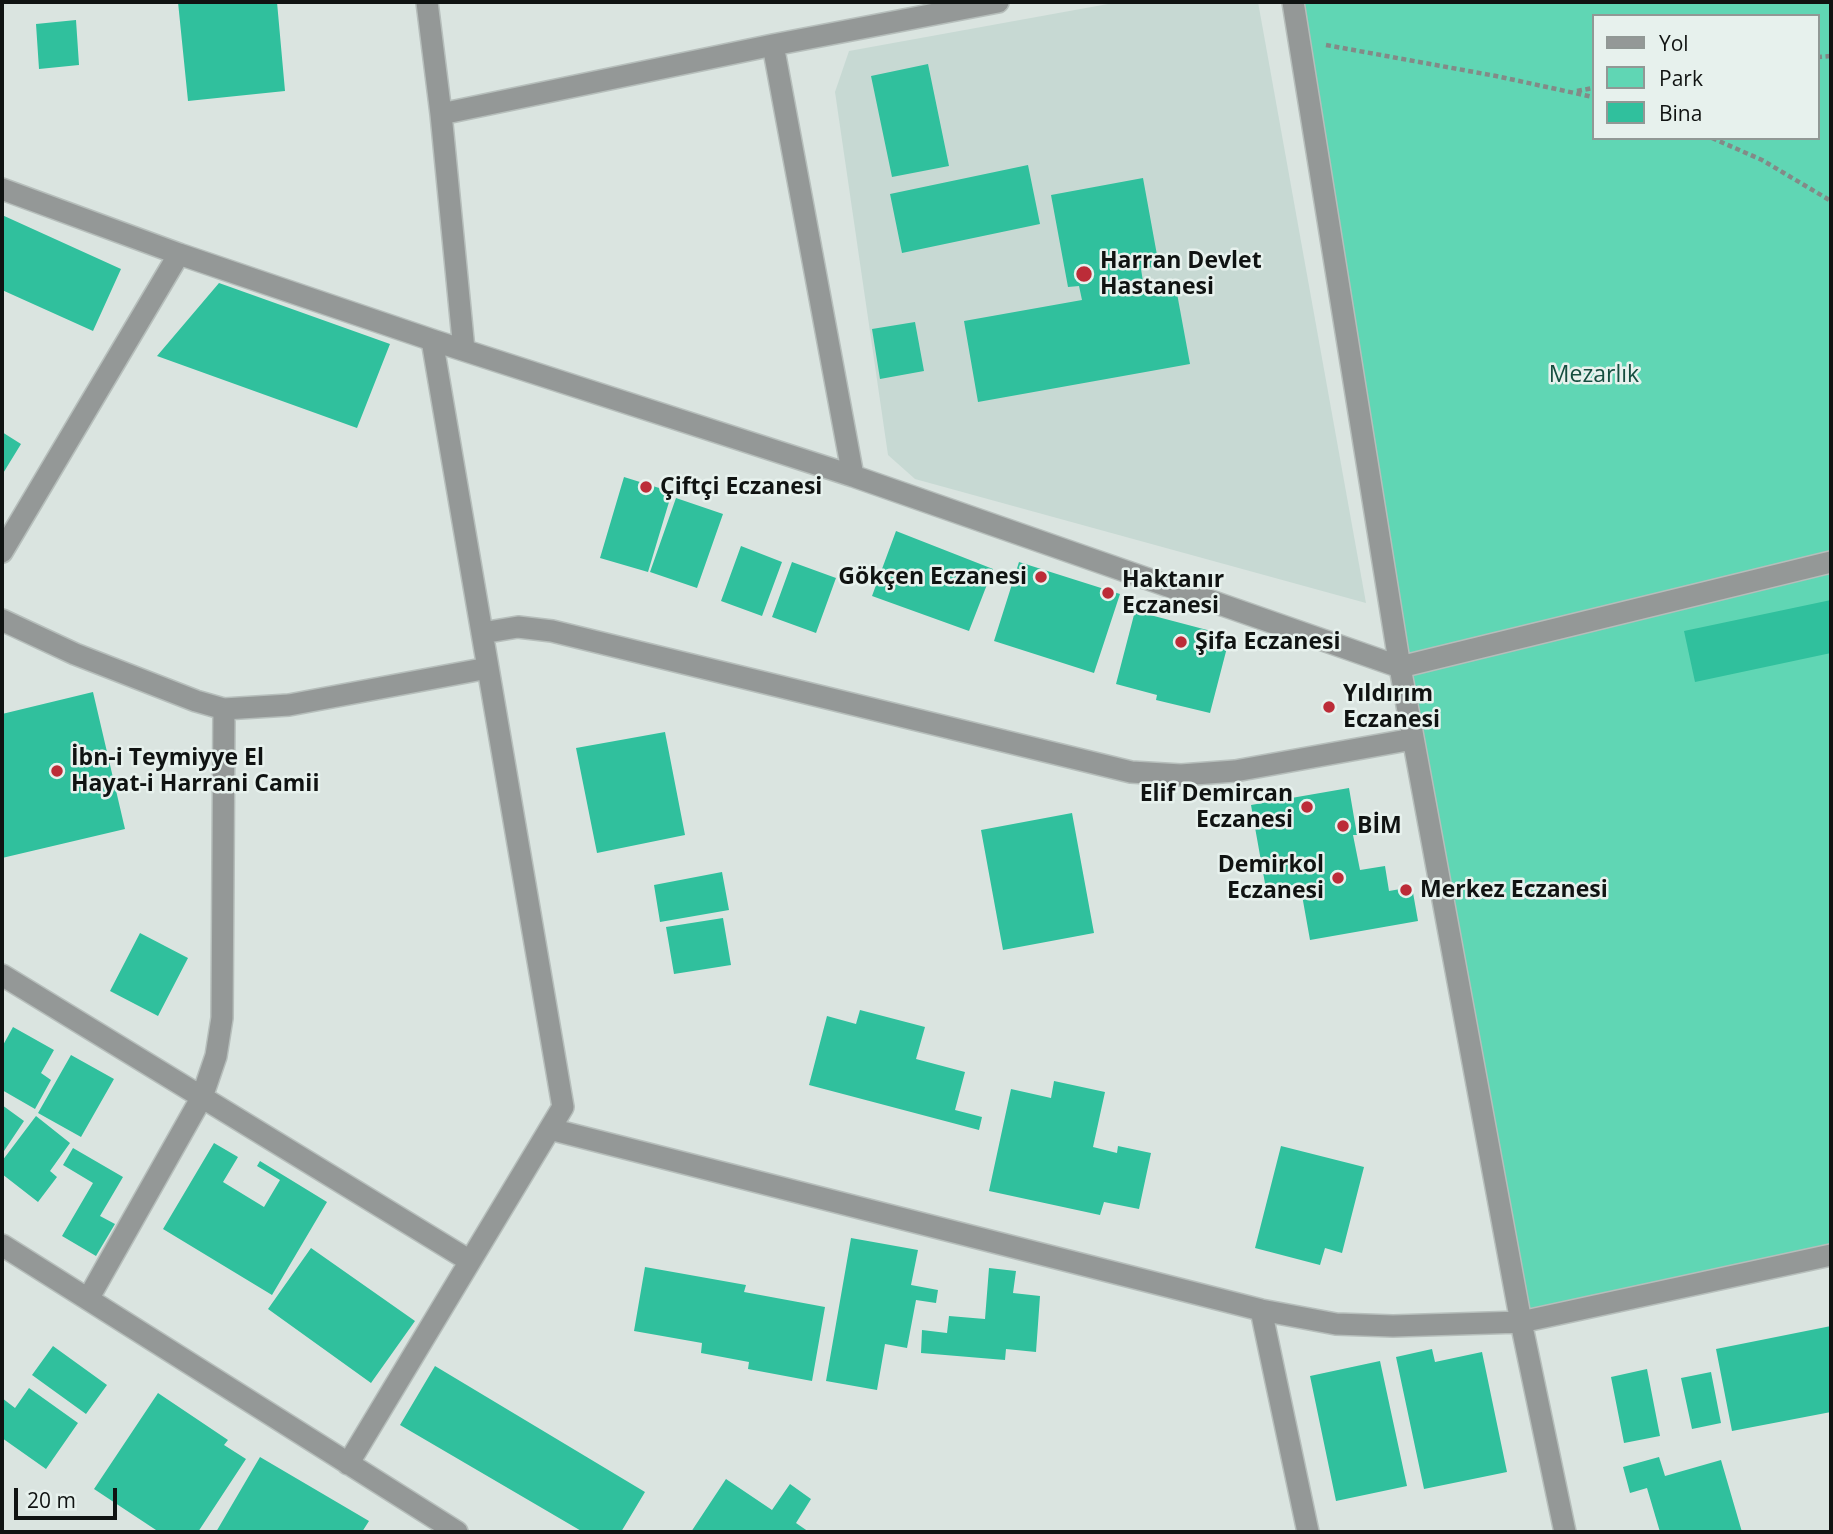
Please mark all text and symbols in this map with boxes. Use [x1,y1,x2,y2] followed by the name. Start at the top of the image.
[1591,14,1819,140] legend
[1659,29,1689,57] text: Yol
[1659,64,1703,92] text: Park
[1659,99,1702,127] text: Bina
[1100,247,1262,301] place label: Harran Devlet Hastanesi
[1074,264,1094,284] marker: Harran Devlet Hastanesi
[1549,361,1639,389] park label: Mezarlık
[660,473,822,501] place label: Çiftçi Eczanesi
[638,479,654,495] marker: Çiftçi Eczanesi
[838,563,1027,591] place label: Gökçen Eczanesi
[1122,566,1224,620] place label: Haktanır Eczanesi
[1033,569,1049,585] marker: Gökçen Eczanesi
[1100,585,1116,601] marker: Haktanır Eczanesi
[1195,628,1340,656] place label: Şifa Eczanesi
[1173,634,1189,650] marker: Şifa Eczanesi
[1343,680,1440,734] place label: Yıldırım Eczanesi
[1321,699,1337,715] marker: Yıldırım Eczanesi
[71,744,319,798] place label: İbn-i Teymiyye El Hayat-i Harrani Camii
[49,763,65,779] marker: İbn-i Teymiyye El Hayat-i Harrani Camii
[1140,780,1293,834] place label: Elif Demircan Eczanesi
[1299,799,1315,815] marker: Elif Demircan Eczanesi
[1357,812,1402,840] place label: BİM
[1335,818,1351,834] marker: BİM
[1218,851,1324,905] place label: Demirkol Eczanesi
[1330,870,1346,886] marker: Demirkol Eczanesi
[1420,876,1608,904] place label: Merkez Eczanesi
[1398,882,1414,898] marker: Merkez Eczanesi
[18,1474,121,1518] scale bar
[27,1486,76,1514] text: 20 m

